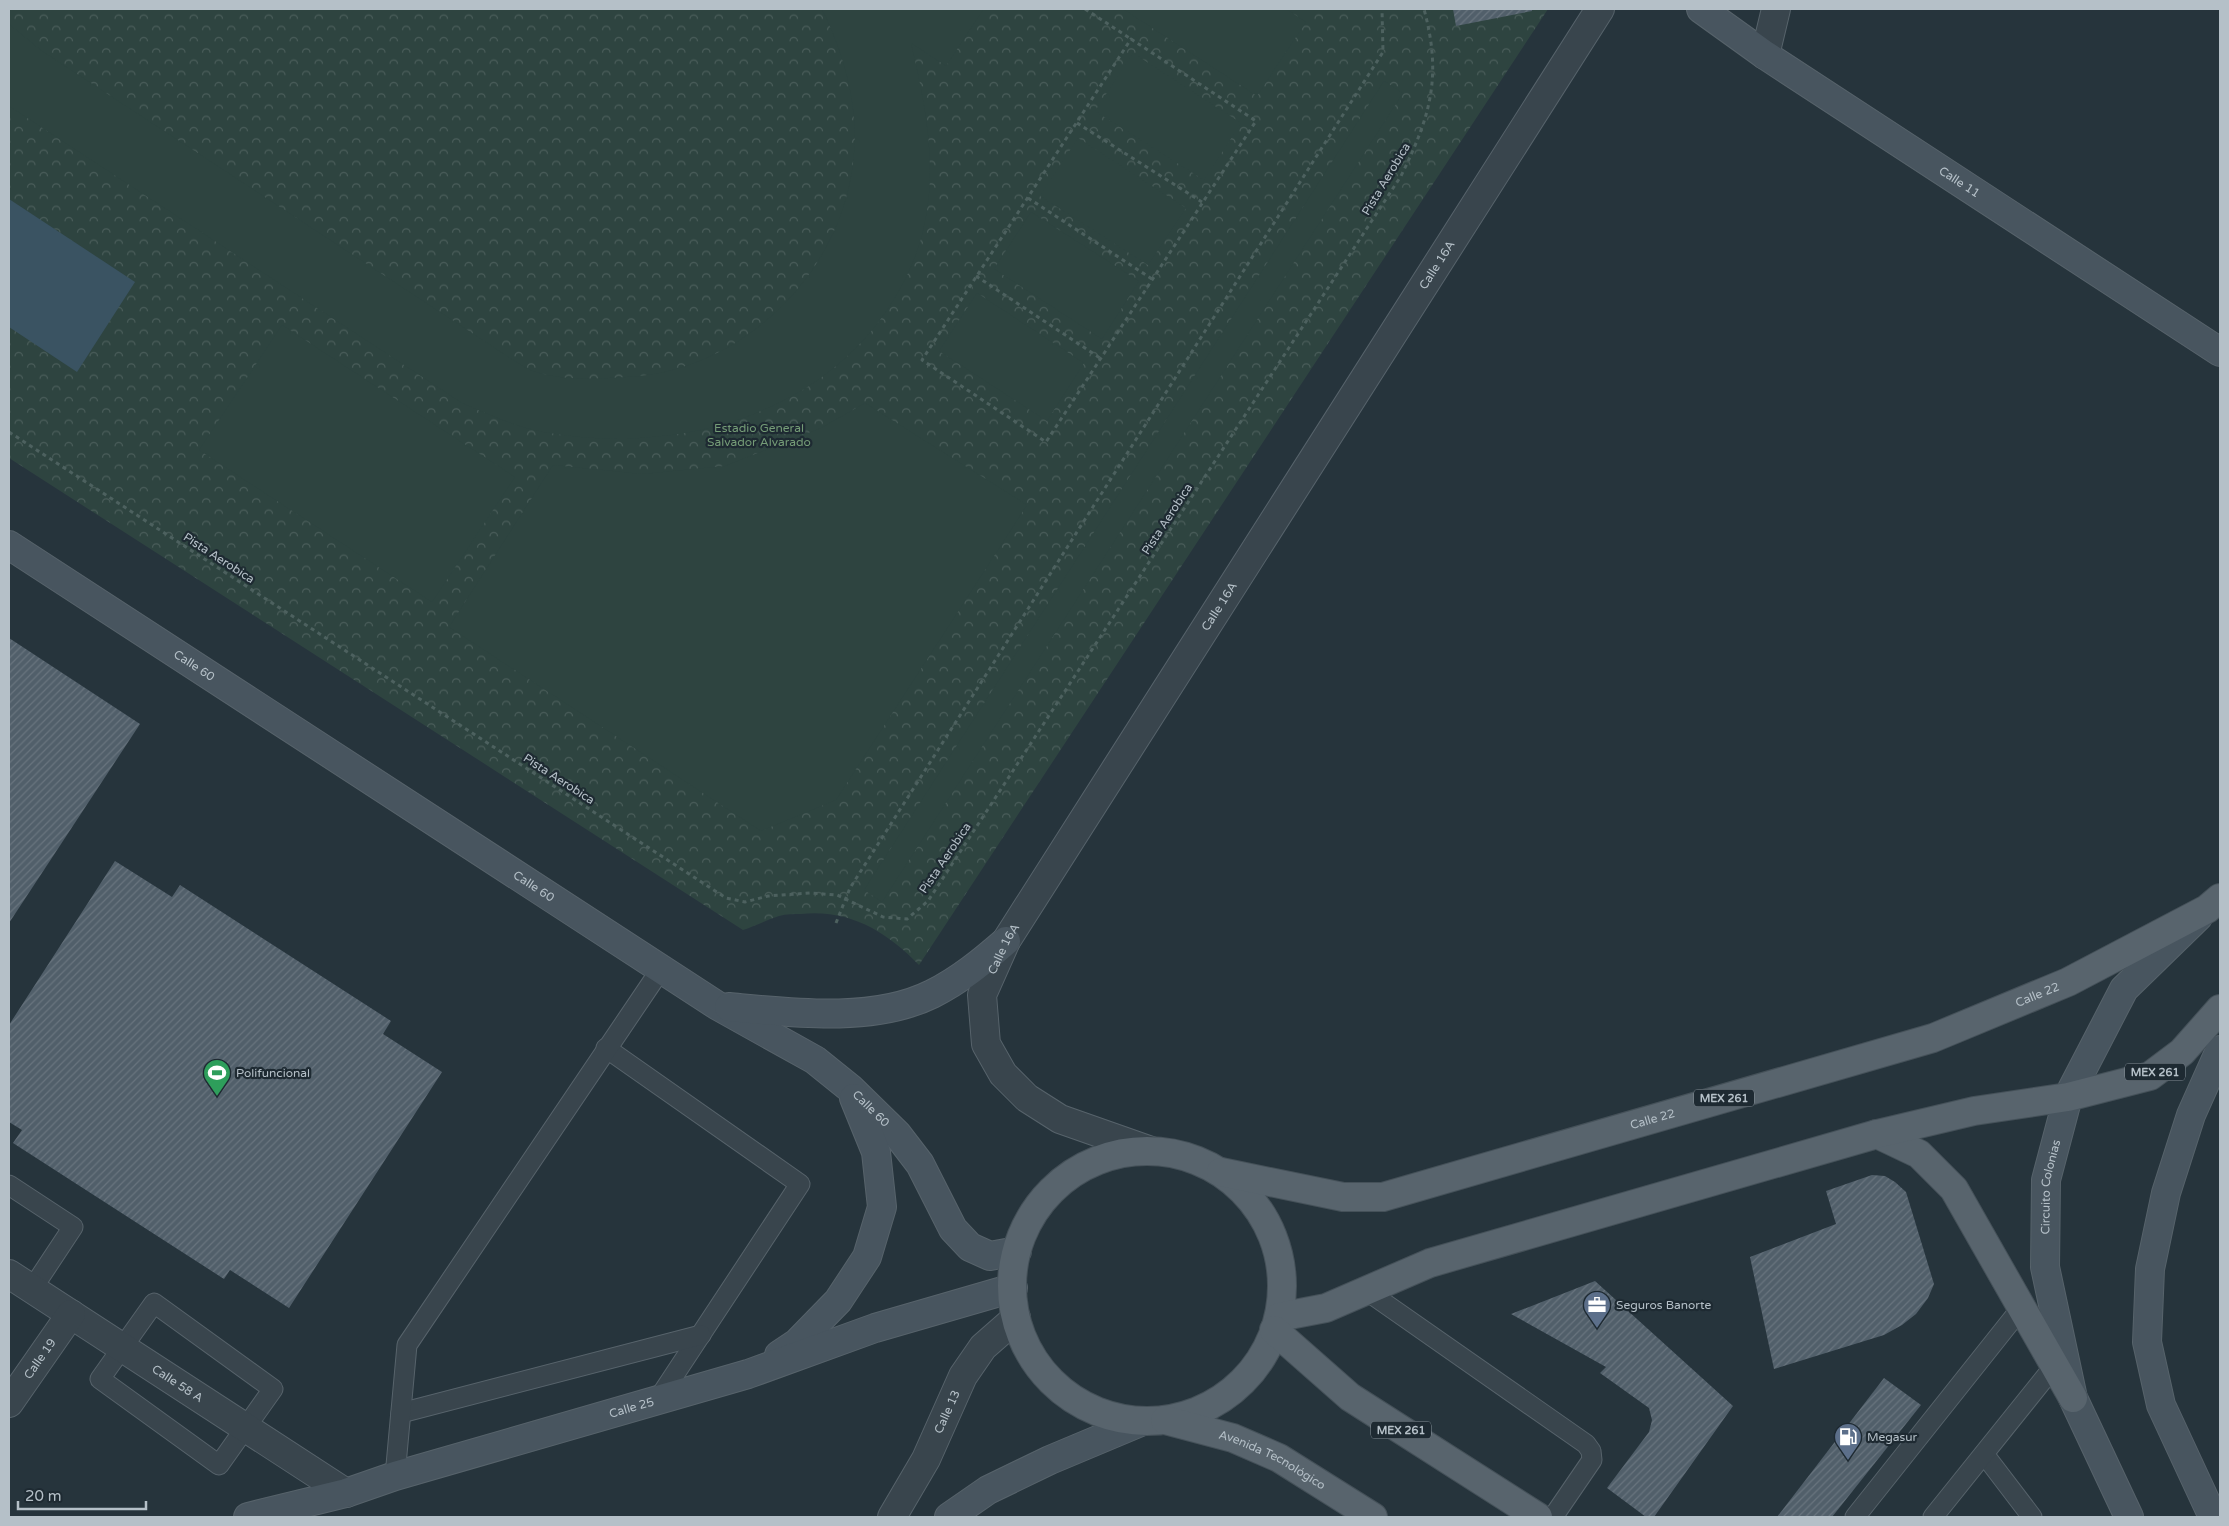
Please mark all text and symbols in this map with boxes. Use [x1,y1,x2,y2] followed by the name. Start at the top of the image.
[1359,140,1413,218] street label: Pista Aerobica
[1936,163,1983,200] street label: Calle 11
[1416,238,1458,292] street label: Calle 16A
[707,421,811,449] park label: Estadio General Salvador Alvarado
[1139,481,1195,557] street label: Pista Aerobica
[181,530,257,586] street label: Pista Aerobica
[1199,579,1240,633] street label: Calle 16A
[171,647,218,684] street label: Calle 60
[521,751,597,807] street label: Pista Aerobica
[916,820,974,896] street label: Pista Aerobica
[511,868,557,905] street label: Calle 60
[985,921,1022,977] street label: Calle 16A
[2013,979,2061,1010] street label: Calle 22
[202,1058,232,1097] sports icon: Polifuncional
[2125,1064,2185,1080] road number: MEX 261
[236,1066,310,1080] place label: Polifuncional
[850,1087,893,1130] street label: Calle 60
[1694,1090,1754,1106] road number: MEX 261
[1628,1106,1677,1132] street label: Calle 22
[2038,1138,2063,1235] street label: Circuito Colonias
[1582,1290,1612,1329] office icon: Seguros Banorte
[1616,1298,1711,1312] place label: Seguros Banorte
[21,1336,59,1382] street label: Calle 19
[149,1362,206,1405] street label: Calle 58 A
[931,1388,963,1436] street label: Calle 13
[607,1395,656,1421] street label: Calle 25
[1371,1422,1431,1438] road number: MEX 261
[1833,1422,1863,1461] fuel station icon: Megasur
[1217,1428,1328,1492] street label: Avenida Tecnológico
[1867,1430,1918,1444] place label: Megasur
[18,1478,145,1510] scale bar
[25,1487,62,1505] text: 20 m

